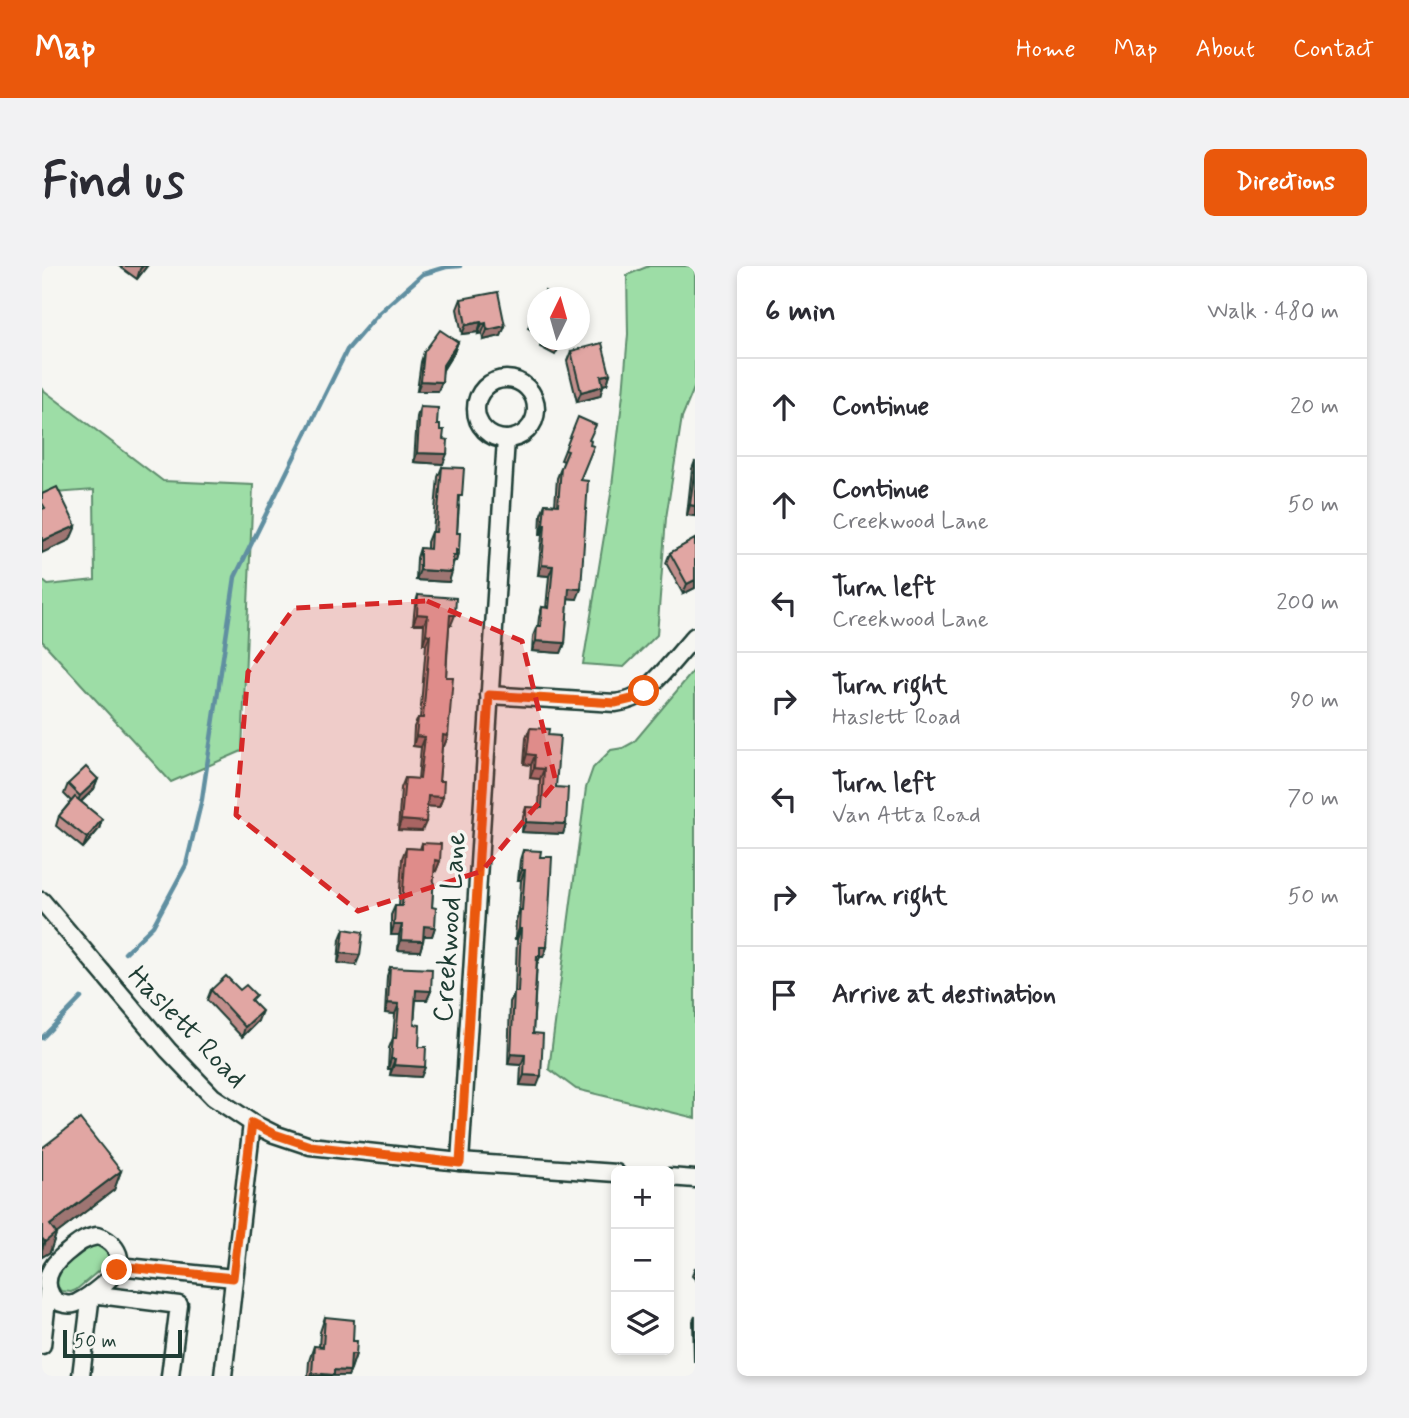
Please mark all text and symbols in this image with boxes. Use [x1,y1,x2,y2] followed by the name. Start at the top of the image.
[35,27,95,71] text: Map
[1016,34,1076,65] text: Home
[1114,34,1158,65] text: Map
[1196,34,1255,65] text: About
[1293,34,1374,65] text: Contact
[1204,149,1367,216] button: Directions
[42,150,185,215] text: Find us
[527,287,590,350] north arrow
[765,292,836,331] text: 6 min
[1207,297,1339,327] text: Walk · 480 m
[765,388,803,426] icon: ahead
[832,390,929,424] text: Continue
[1290,392,1339,422] text: 20 m
[832,473,929,507] text: Continue
[765,486,803,524] icon: ahead
[1288,490,1339,520] text: 50 m
[832,507,989,537] text: Creekwood Lane
[832,571,936,605] text: Turn left
[765,584,803,622] icon: left
[1276,588,1339,618] text: 200 m
[832,605,989,635] text: Creekwood Lane
[832,669,948,703] text: Turn right
[628,675,659,706] route start
[765,682,803,720] icon: right
[1290,686,1339,716] text: 90 m
[832,703,961,733] text: Haslett Road
[832,767,936,801] text: Turn left
[765,780,803,818] icon: left
[1287,784,1339,814] text: 70 m
[832,801,981,831] text: Van Atta Road
[425,831,476,1024] street label: Creekwood Lane
[765,878,803,916] icon: right
[832,880,948,914] text: Turn right
[1288,882,1339,912] text: 50 m
[118,959,254,1097] street label: Haslett Road
[765,976,803,1014] icon: arrive
[832,978,1056,1012] text: Arrive at destination
[611,1166,674,1355] map controls
[611,1166,674,1229] button: +
[611,1229,674,1292] button: −
[101,1254,132,1285] route end
[611,1292,674,1355] button: layers
[63,1327,182,1359] scale bar
[74,1329,117,1354] text: 50 m

